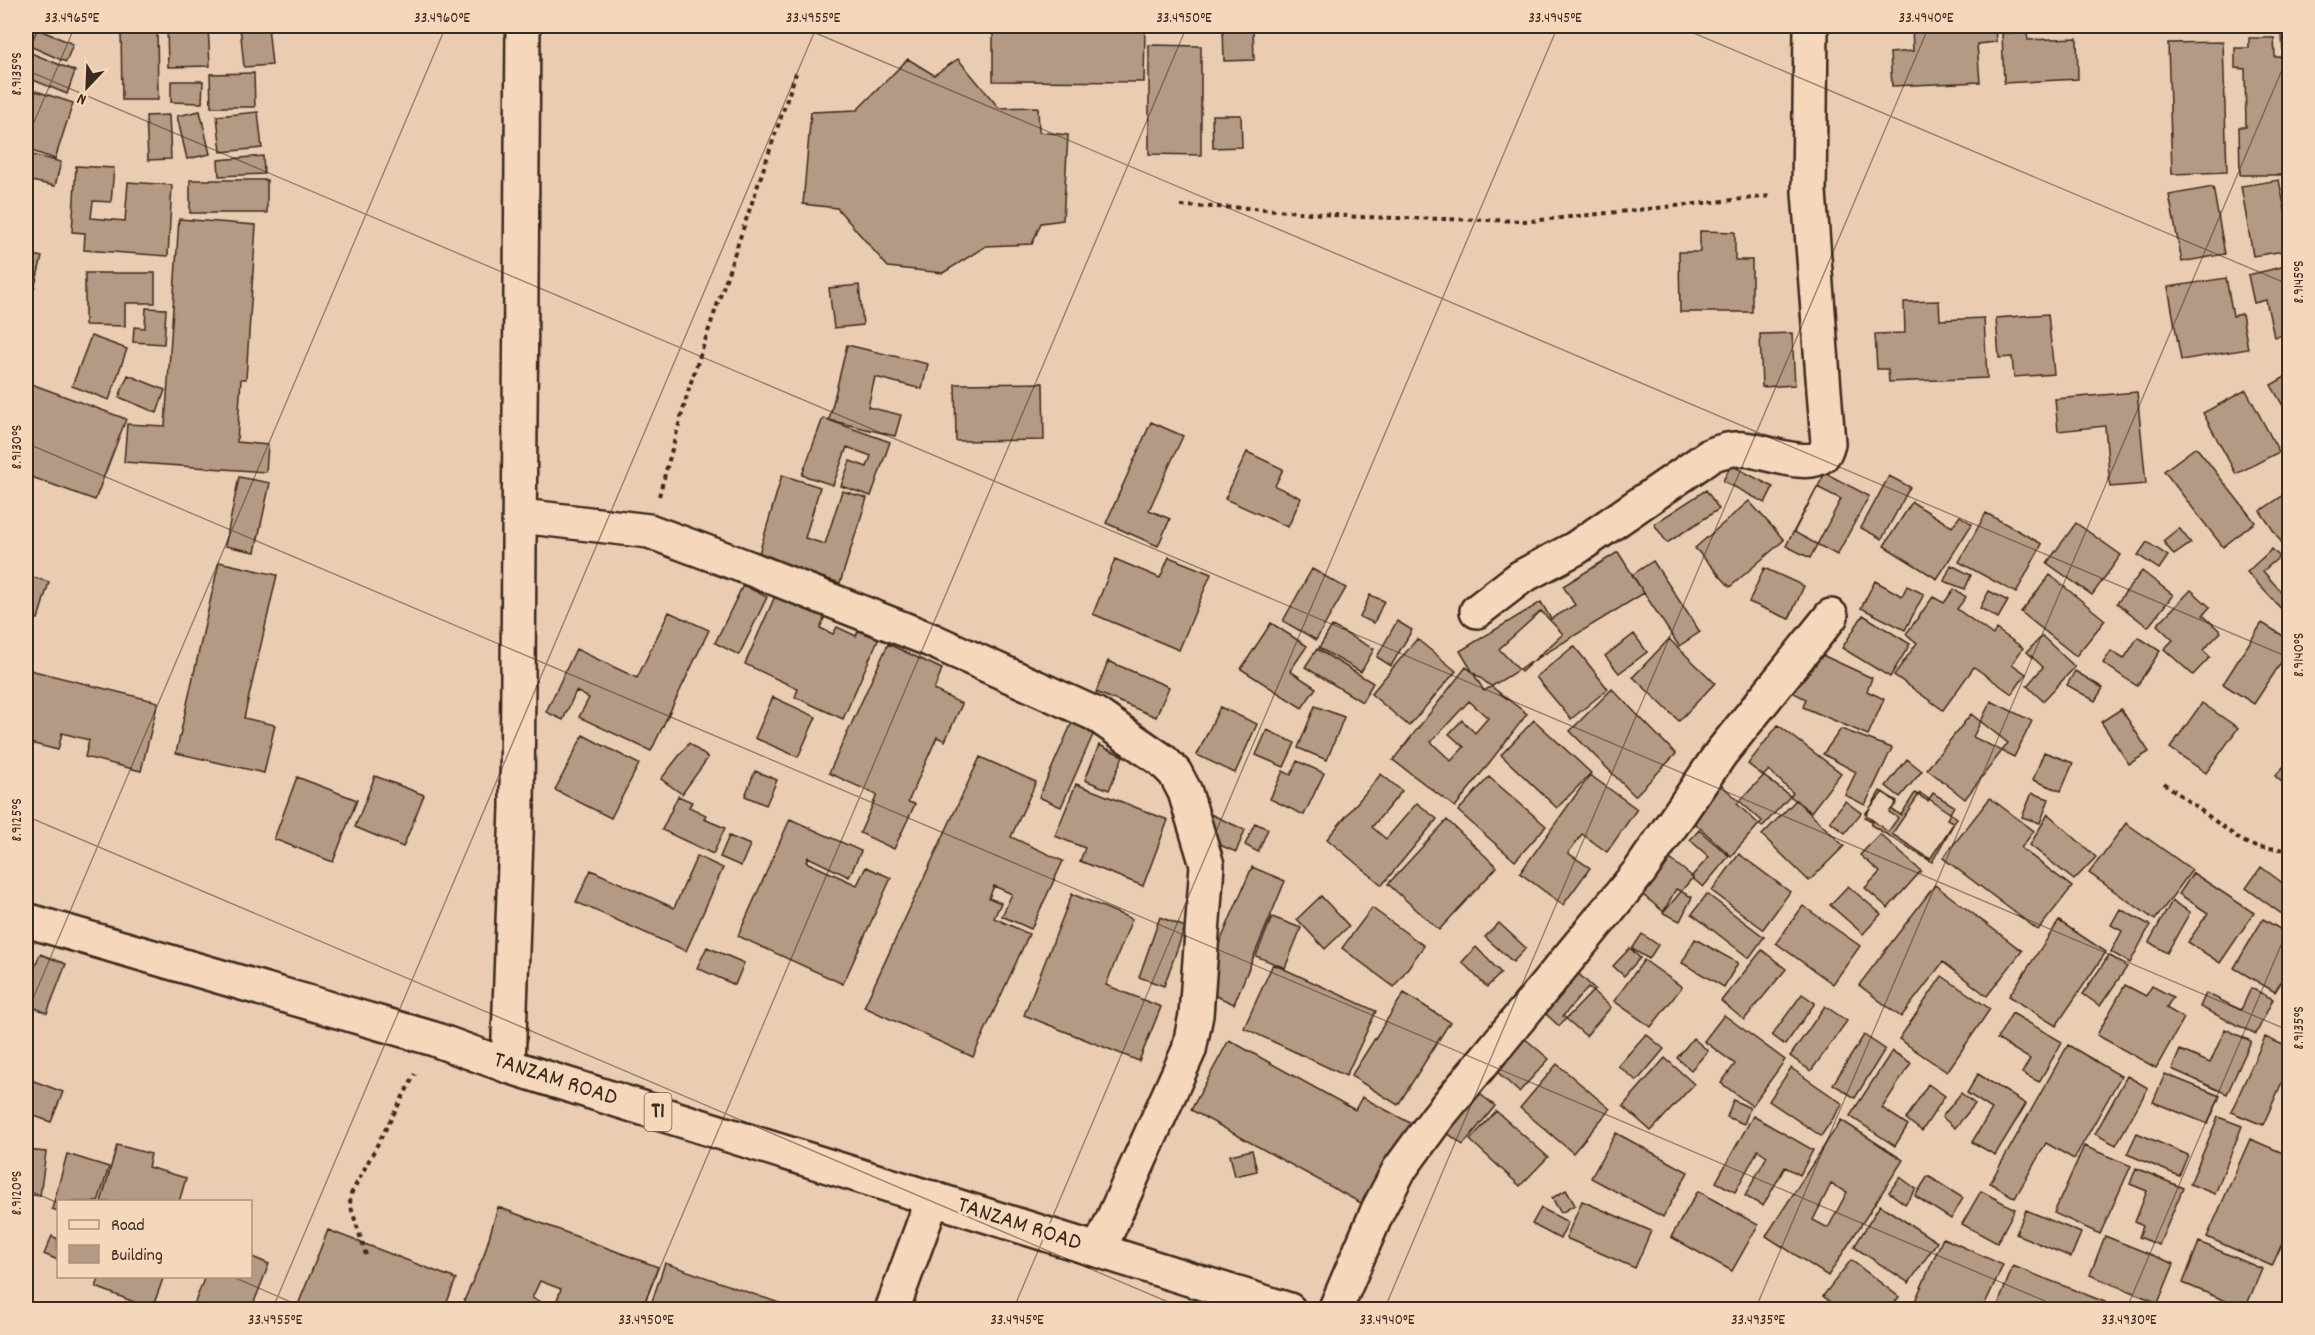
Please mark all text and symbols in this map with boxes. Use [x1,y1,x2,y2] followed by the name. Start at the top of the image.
[45,8,100,30] text: 33.4965°E
[414,8,470,30] text: 33.4960°E
[786,8,840,30] text: 33.4955°E
[1156,8,1212,30] text: 33.4950°E
[1528,8,1582,30] text: 33.4945°E
[1899,8,1954,30] text: 33.4940°E
[7,52,29,96] text: 8.9135°S
[57,57,117,117] north arrow
[74,86,90,111] text: N
[2289,260,2311,304] text: 8.9145°S
[7,425,29,469] text: 8.9130°S
[2289,633,2311,677] text: 8.9140°S
[7,798,29,842] text: 8.9125°S
[2289,1006,2311,1050] text: 8.9135°S
[489,1044,621,1116] street label: TANZAM ROAD
[644,1093,672,1131] road number: T1
[7,1171,29,1215] text: 8.9120°S
[953,1189,1085,1261] street label: TANZAM ROAD
[57,1200,252,1278] legend
[111,1214,145,1239] text: Road
[111,1244,163,1269] text: Building
[248,1310,302,1332] text: 33.4955°E
[618,1310,674,1332] text: 33.4950°E
[990,1310,1044,1332] text: 33.4945°E
[1360,1310,1415,1332] text: 33.4940°E
[1731,1310,1785,1332] text: 33.4935°E
[2101,1310,2157,1332] text: 33.4930°E

